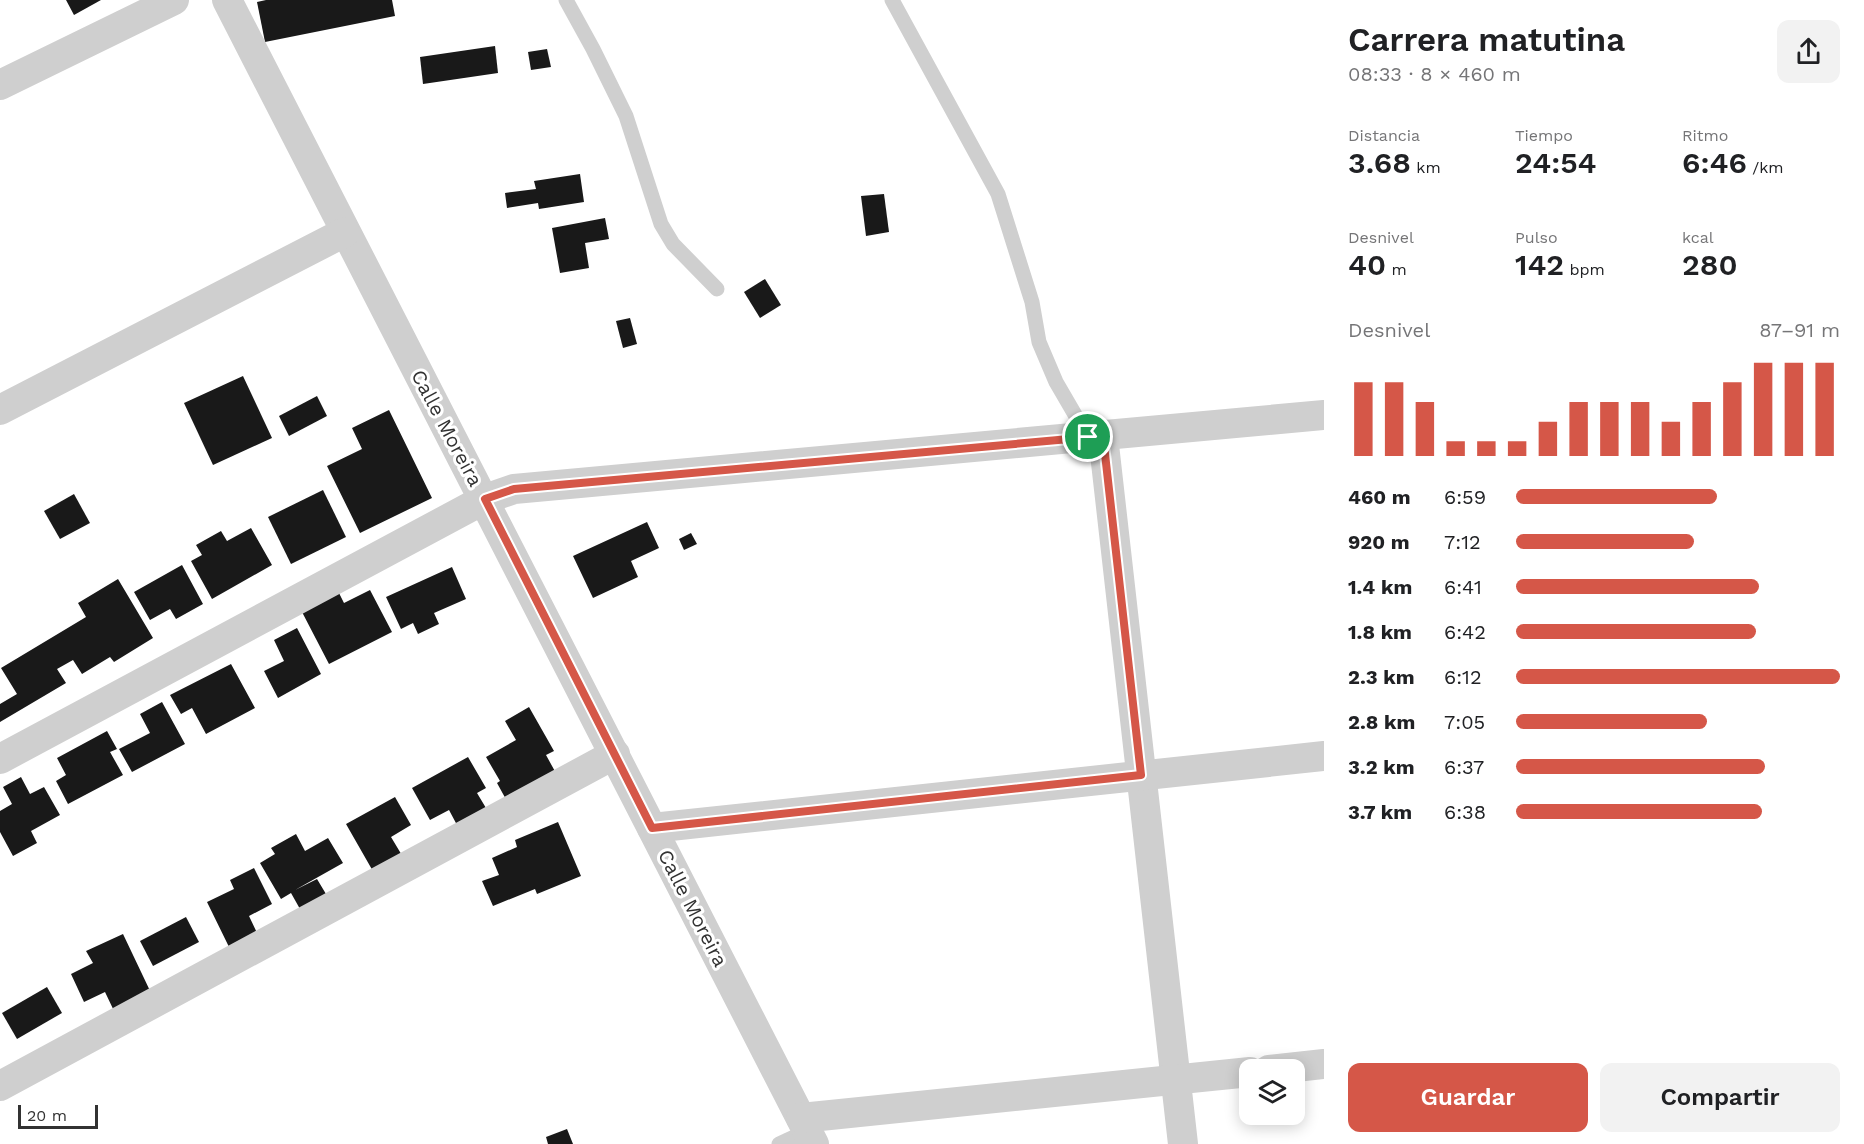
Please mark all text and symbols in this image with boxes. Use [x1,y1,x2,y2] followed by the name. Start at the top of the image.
[1348,20,1625,59] text: Carrera matutina
[1777,20,1840,83] button: share
[1348,62,1521,86] text: 08:33 · 8 × 460 m
[1348,126,1420,145] text: Distancia
[1515,126,1573,145] text: Tiempo
[1682,126,1728,145] text: Ritmo
[1348,145,1411,180] text: 3.68
[1515,145,1597,180] text: 24:54
[1682,145,1747,180] text: 6:46
[1411,158,1441,177] text: km
[1747,158,1784,177] text: /km
[1348,228,1414,247] text: Desnivel
[1515,228,1558,247] text: Pulso
[1682,228,1714,247] text: kcal
[1348,247,1386,282] text: 40
[1515,247,1564,282] text: 142
[1682,247,1738,282] text: 280
[1386,260,1407,279] text: m
[1564,260,1605,279] text: bpm
[1348,318,1430,342] text: Desnivel
[1759,318,1840,342] text: 87–91 m
[406,366,488,490] street label: Calle Moreira
[1062,411,1113,462] pin
[1071,420,1104,453] icon: arrive
[1348,485,1411,509] text: 460 m
[1444,485,1486,509] text: 6:59
[1348,530,1410,554] text: 920 m
[1444,530,1481,554] text: 7:12
[1348,575,1412,599] text: 1.4 km
[1444,575,1482,599] text: 6:41
[1348,620,1412,644] text: 1.8 km
[1444,620,1486,644] text: 6:42
[1348,665,1415,689] text: 2.3 km
[1444,665,1482,689] text: 6:12
[1348,710,1415,734] text: 2.8 km
[1444,710,1485,734] text: 7:05
[1348,755,1415,779] text: 3.2 km
[1444,755,1484,779] text: 6:37
[1348,800,1412,824] text: 3.7 km
[1444,800,1486,824] text: 6:38
[653,845,733,971] street label: Calle Moreira
[1239,1059,1305,1125] map controls
[1239,1059,1305,1125] button: layers
[1348,1063,1588,1132] button: Guardar
[1600,1063,1840,1132] button: Compartir
[18,1102,98,1130] scale bar
[27,1106,67,1125] text: 20 m

